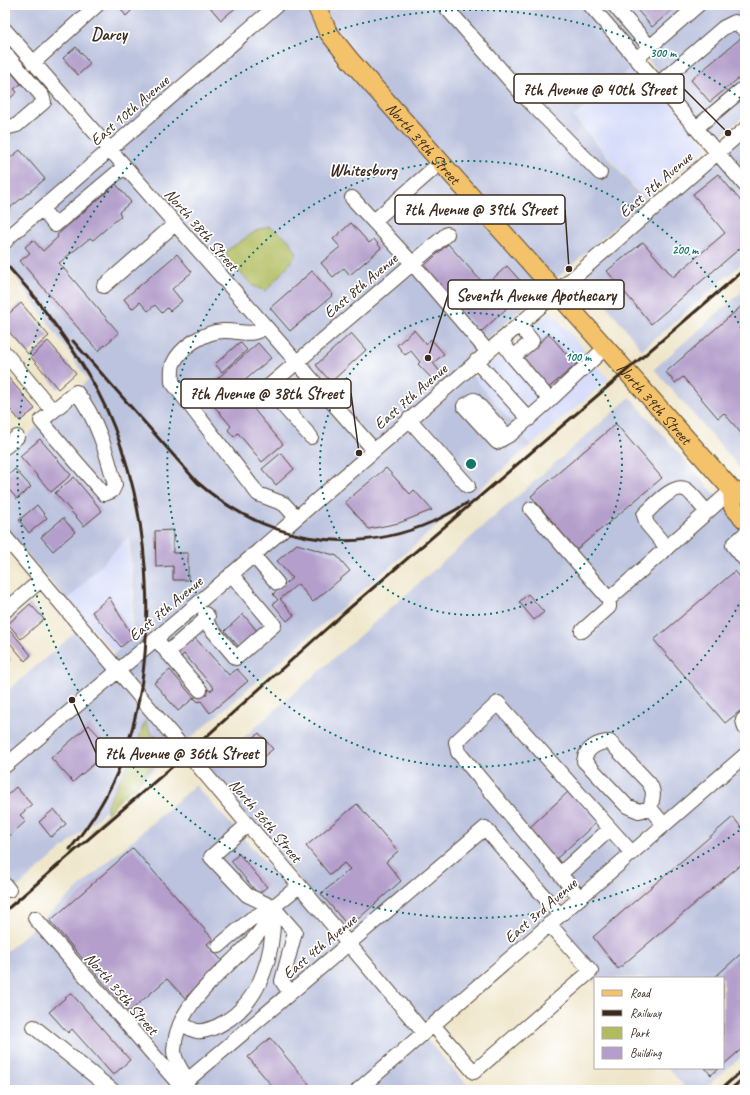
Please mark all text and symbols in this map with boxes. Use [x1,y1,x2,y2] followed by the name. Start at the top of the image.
[91,24,129,45] district label: Darcy
[650,45,677,61] text: 300 m
[86,70,174,150] street label: East 10th Avenue
[514,74,684,103] callout: 7th Avenue @ 40th Street
[522,79,678,100] text: 7th Avenue @ 40th Street
[381,98,466,190] street label: North 39th Street
[615,146,698,222] street label: East 7th Avenue
[329,160,399,181] district label: Whitesburg
[160,184,244,276] street label: North 38th Street
[395,195,565,224] callout: 7th Avenue @ 39th Street
[403,199,559,220] text: 7th Avenue @ 39th Street
[672,242,699,258] text: 200 m
[320,248,403,323] street label: East 8th Avenue
[448,280,624,309] callout: Seventh Avenue Apothecary
[456,285,618,306] text: Seventh Avenue Apothecary
[565,349,592,365] text: 100 m
[370,358,453,434] street label: East 7th Avenue
[612,359,697,450] street label: North 39th Street
[181,379,351,408] callout: 7th Avenue @ 38th Street
[189,383,345,404] text: 7th Avenue @ 38th Street
[464,457,478,471] centre of rings
[125,571,208,646] street label: East 7th Avenue
[96,738,266,767] callout: 7th Avenue @ 36th Street
[104,743,261,764] text: 7th Avenue @ 36th Street
[225,775,307,868] street label: North 36th Street
[500,872,583,948] street label: East 3rd Avenue
[279,909,362,984] street label: East 4th Avenue
[80,948,164,1040] street label: North 35th Street
[594,977,724,1069] legend
[630,985,652,1001] text: Road
[630,1005,662,1021] text: Railway
[630,1025,651,1041] text: Park
[630,1045,662,1061] text: Building

